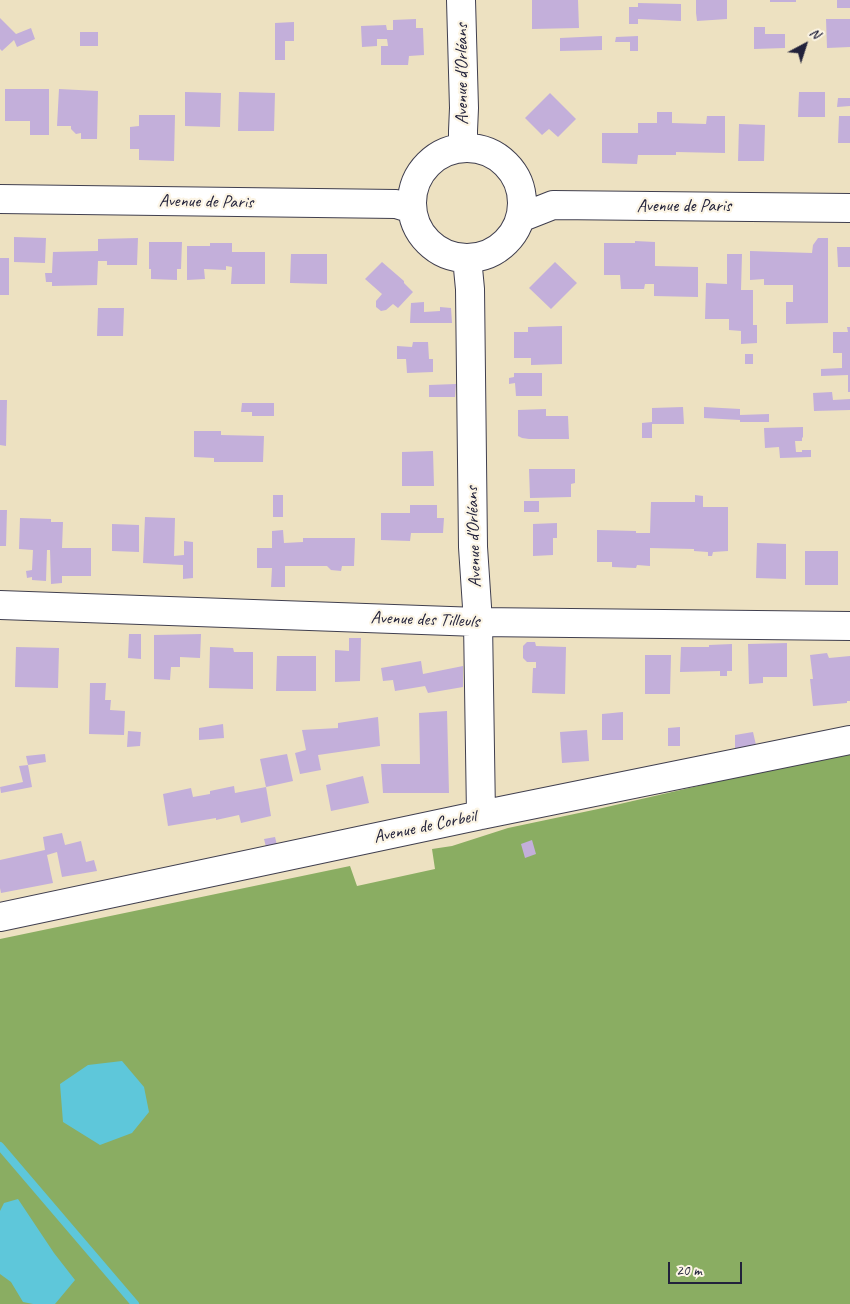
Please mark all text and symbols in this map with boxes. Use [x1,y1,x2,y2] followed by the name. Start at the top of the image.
[780,20,830,70] north arrow
[451,23,473,125] street label: Avenue d'Orléans
[806,24,824,42] text: N
[159,190,253,214] street label: Avenue de Paris
[637,195,731,217] street label: Avenue de Paris
[461,486,487,588] street label: Avenue d'Orléans
[370,607,480,633] street label: Avenue des Tilleuls
[372,806,478,848] street label: Avenue de Corbeil
[670,1252,744,1284] scale bar
[676,1261,702,1280] text: 20 m

